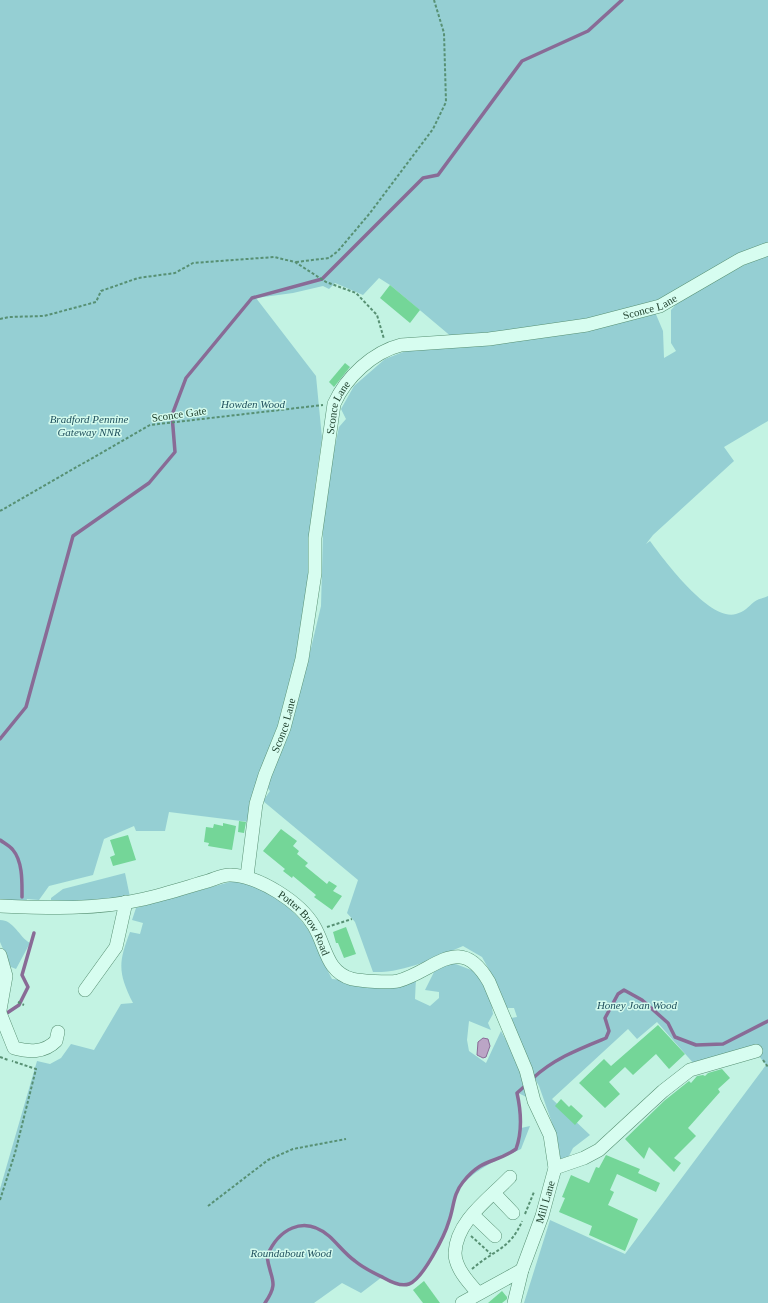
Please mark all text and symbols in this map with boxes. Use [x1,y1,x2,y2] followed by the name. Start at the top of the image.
[622,292,679,321] street label: Sconce Lane
[324,378,352,435] street label: Sconce Lane
[220,398,286,410] park label: Howden Wood
[151,404,207,424] street label: Sconce Gate
[50,413,128,438] park label: Bradford Pennine Gateway NNR
[269,697,298,754] street label: Sconce Lane
[276,888,332,958] street label: Potter Brow Road
[596,999,678,1011] park label: Honey Joan Wood
[533,1179,557,1225] street label: Mill Lane
[249,1247,332,1259] park label: Roundabout Wood

